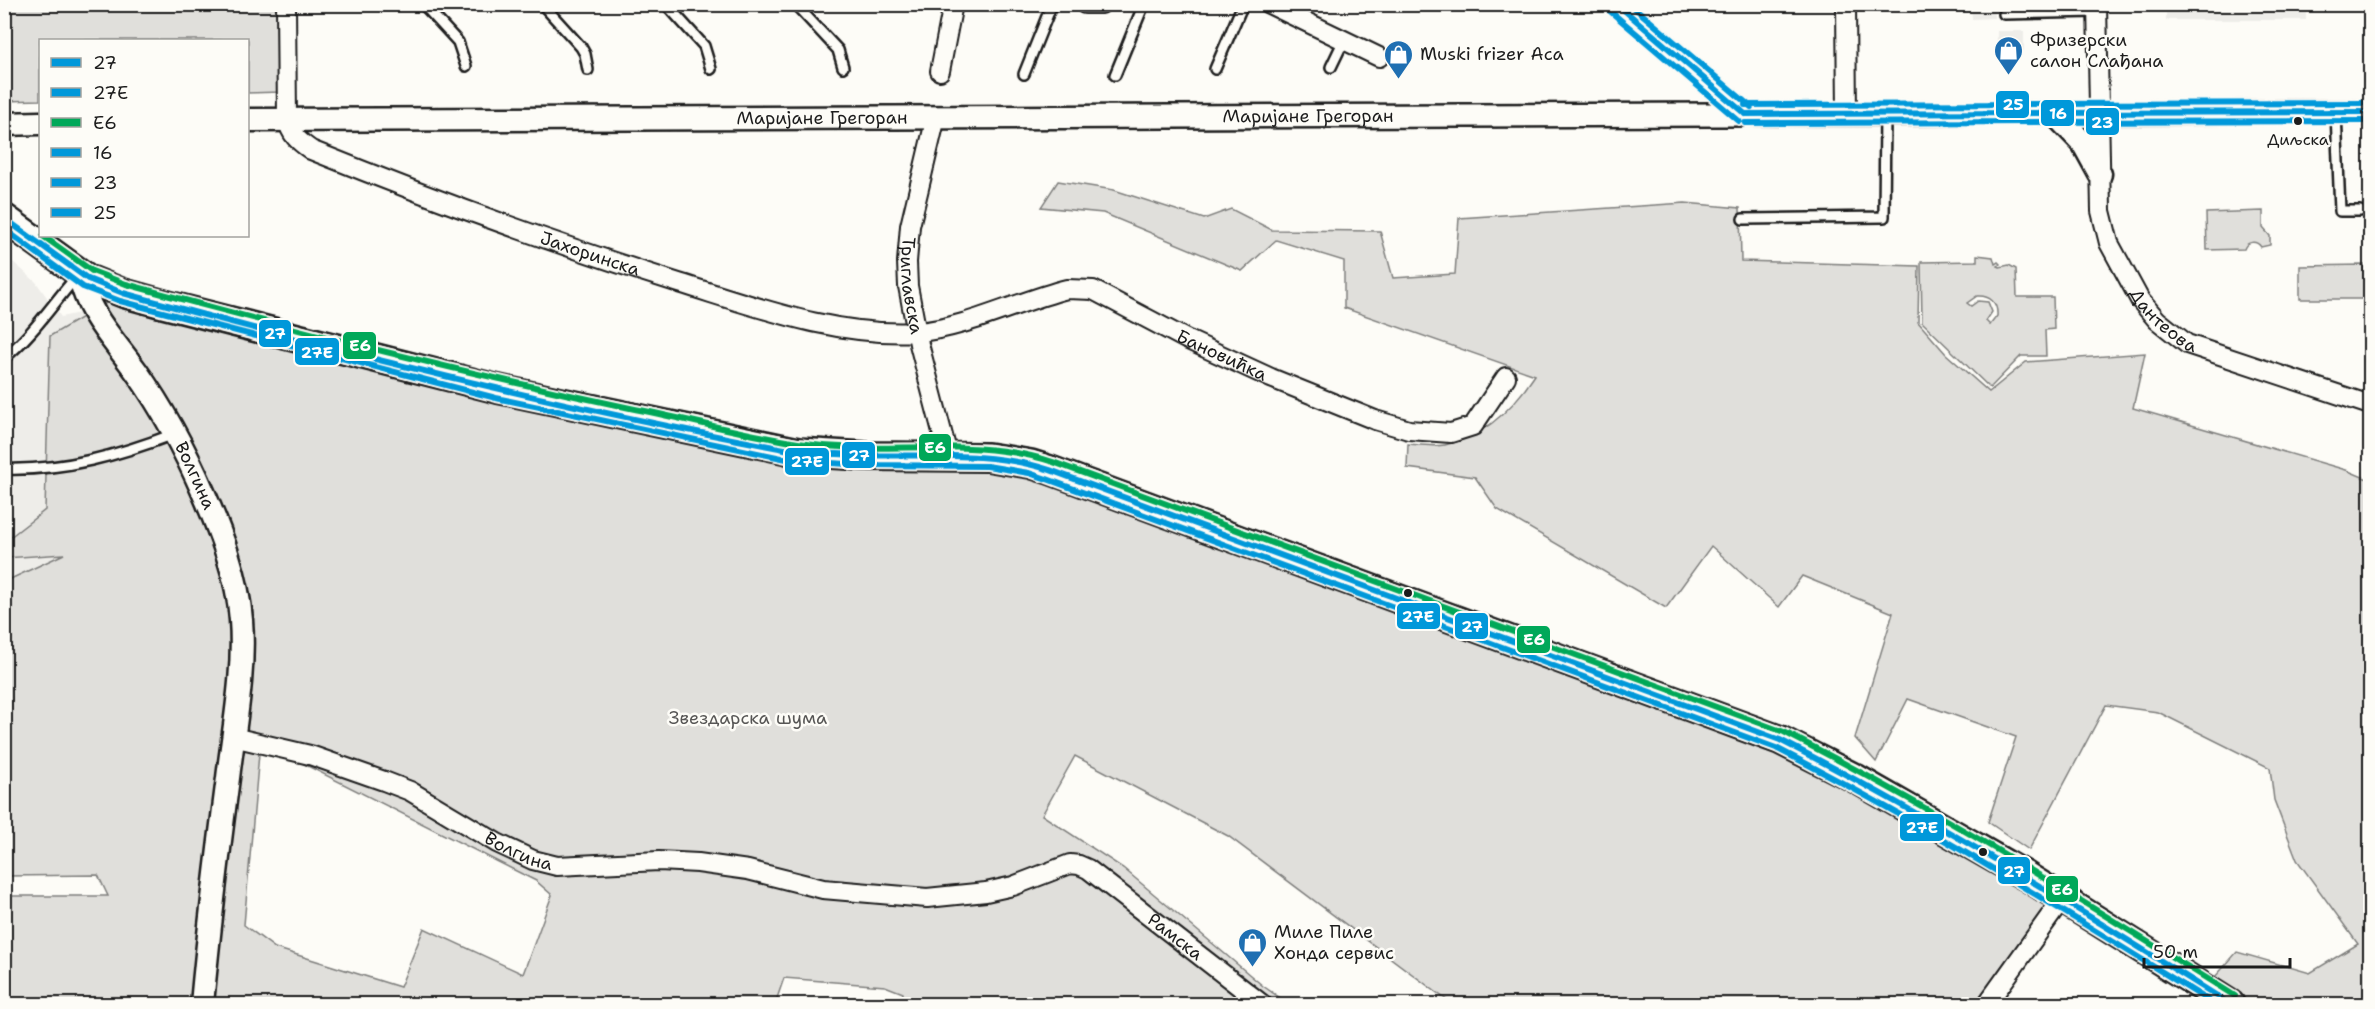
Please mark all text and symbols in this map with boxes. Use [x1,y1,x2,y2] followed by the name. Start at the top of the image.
[2030,28,2164,73] place label: Фризерски салон Слађана
[1993,34,2025,76] shop icon: Фризерски салон Слађана
[1383,38,1415,80] shop icon: Muski frizer Aca
[39,39,249,237] legend
[1420,42,1564,66] place label: Muski frizer Aca
[93,51,117,75] text: 27
[93,81,128,105] text: 27E
[1995,90,2030,119] line badge: 25
[2002,94,2024,115] text: 25
[2040,99,2075,127] line badge: 16
[2049,103,2067,124] text: 16
[1222,104,1394,128] street label: Маријане Грегоран
[736,106,908,130] street label: Маријане Грегоран
[2085,107,2120,136] line badge: 23
[93,111,117,135] text: E6
[2091,112,2113,133] text: 23
[2292,115,2304,127] marker: Диљска
[2267,129,2329,150] place label: Диљска
[93,141,113,165] text: 16
[93,171,117,195] text: 23
[93,201,116,225] text: 25
[537,226,643,282] street label: Јахоринска
[895,236,929,336] street label: Триглавска
[2124,284,2199,358] street label: Дантеова
[258,319,292,348] line badge: 27
[264,323,286,344] text: 27
[1172,324,1271,387] street label: Бановићка
[342,331,377,360] line badge: E6
[349,335,371,356] text: E6
[294,337,340,366] line badge: 27E
[301,342,333,363] text: 27E
[918,433,952,462] line badge: E6
[169,437,221,513] street label: Волгина
[924,437,946,458] text: E6
[841,441,876,469] line badge: 27
[848,445,870,466] text: 27
[784,447,830,476] line badge: 27E
[791,451,823,472] text: 27E
[1402,587,1414,599] unlabelled marker
[1396,602,1441,630] line badge: 27E
[1402,606,1434,627] text: 27E
[1454,612,1489,640] line badge: 27
[1461,616,1483,637] text: 27
[1516,625,1551,654] line badge: E6
[1523,629,1545,650] text: E6
[669,706,827,730] park label: Звездарска шума
[1899,813,1945,842] line badge: 27E
[1906,817,1938,838] text: 27E
[480,826,555,876] street label: Волгина
[1977,846,1989,858] unlabelled marker
[1997,856,2031,885] line badge: 27
[2003,861,2025,882] text: 27
[2045,875,2079,903] line badge: E6
[2051,879,2073,900] text: E6
[1143,908,1208,966] street label: Рамска
[1274,920,1394,965] place label: Миле Пиле Хонда сервис
[1237,926,1269,968] shop icon: Миле Пиле Хонда сервис
[2144,931,2290,969] scale bar
[2153,940,2198,964] text: 50 m

